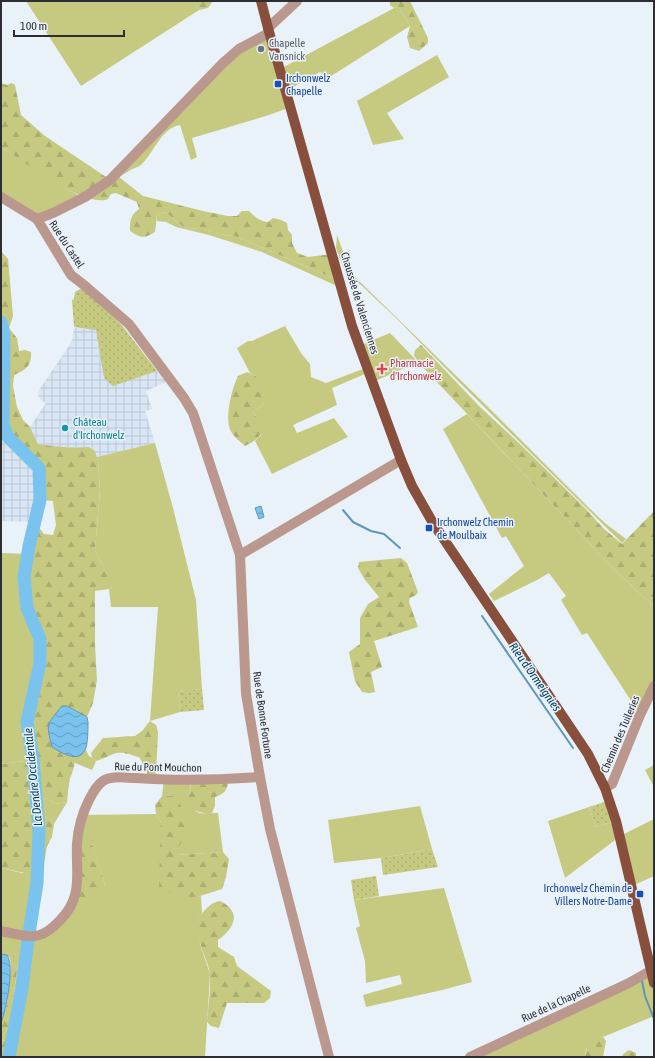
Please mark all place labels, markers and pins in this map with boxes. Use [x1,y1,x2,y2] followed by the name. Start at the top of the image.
[269,37,305,62] place label: Chapelle Vansnick
[256,44,266,54] marker: Chapelle Vansnick
[286,72,330,97] place label: Irchonwelz Chapelle
[273,79,283,89] marker: Irchonwelz Chapelle
[390,357,441,382] place label: Pharmacie d'Irchonwelz
[377,364,387,374] marker: Pharmacie d'Irchonwelz
[73,416,124,441] place label: Château d'Irchonwelz
[60,423,70,433] marker: Château d'Irchonwelz
[437,516,514,541] place label: Irchonwelz Chemin de Moulbaix
[424,523,434,533] marker: Irchonwelz Chemin de Moulbaix
[543,882,632,907] place label: Irchonwelz Chemin de Villers Notre-Dame
[635,889,645,899] marker: Irchonwelz Chemin de Villers Notre-Dame

